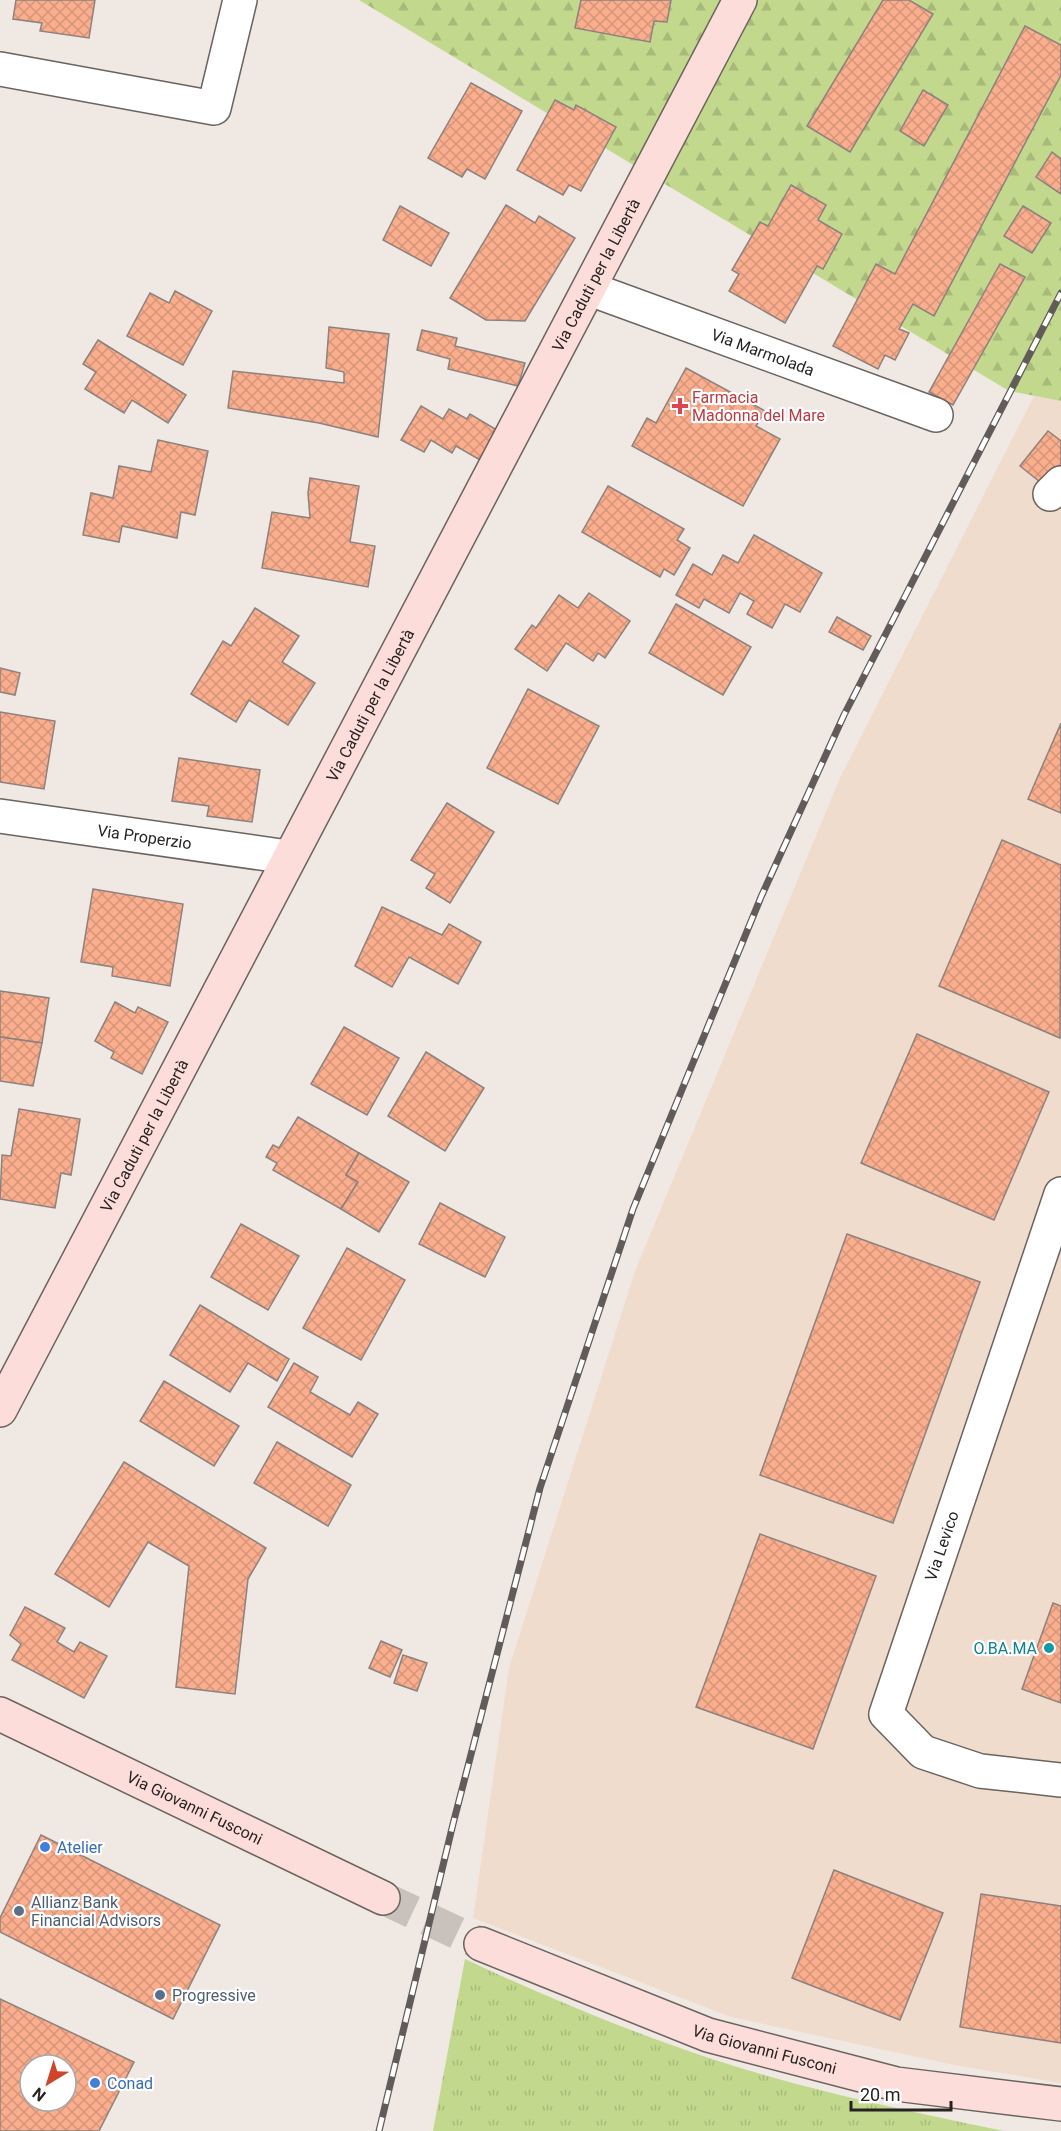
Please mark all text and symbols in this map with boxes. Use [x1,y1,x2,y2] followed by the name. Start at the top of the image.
[548,195,644,355] street label: Via Caduti per la Libertà
[709,325,817,379] street label: Via Marmolada
[692,388,825,425] place label: Farmacia Madonna del Mare
[673,399,687,413] marker: Farmacia Madonna del Mare
[322,625,418,785] street label: Via Caduti per la Libertà
[96,820,193,853] street label: Via Properzio
[96,1056,192,1215] street label: Via Caduti per la Libertà
[921,1508,963,1584] street label: Via Levico
[973,1639,1038,1658] place label: O.BA.MA
[1042,1641,1056,1655] marker: O.BA.MA
[124,1767,266,1848] street label: Via Giovanni Fusconi
[57,1838,103,1857] place label: Atelier
[38,1840,52,1854] marker: Atelier
[31,1893,161,1930] place label: Allianz Bank Financial Advisors
[12,1904,26,1918] marker: Allianz Bank Financial Advisors
[172,1986,256,2005] place label: Progressive
[153,1988,167,2002] marker: Progressive
[690,2020,839,2078] street label: Via Giovanni Fusconi
[18,2053,78,2113] north arrow
[107,2074,153,2093] place label: Conad
[851,2074,952,2112] scale bar
[88,2076,102,2090] marker: Conad
[29,2083,49,2105] text: N
[860,2084,900,2105] text: 20 m

